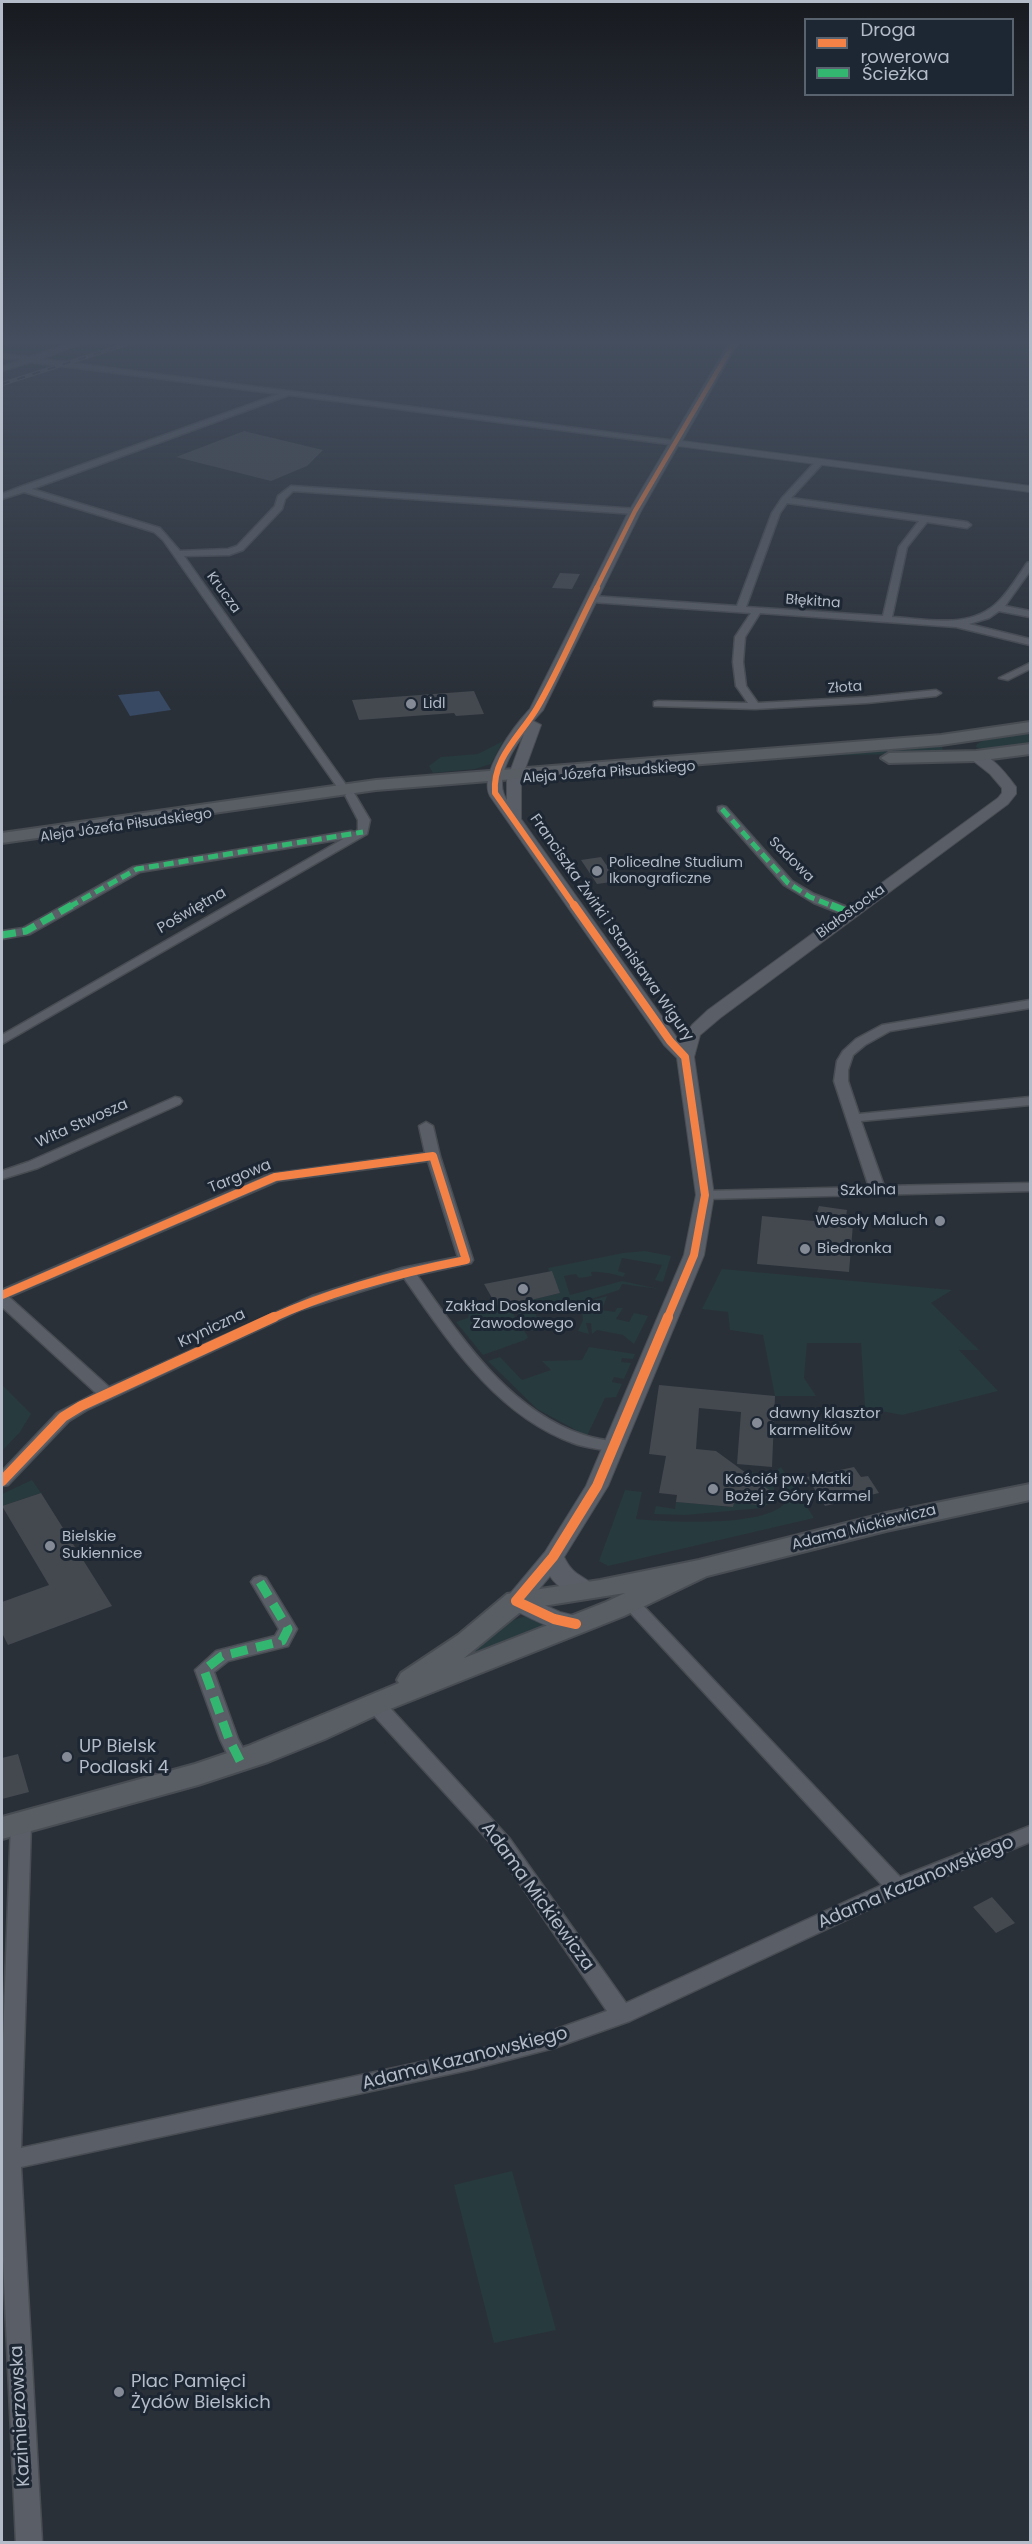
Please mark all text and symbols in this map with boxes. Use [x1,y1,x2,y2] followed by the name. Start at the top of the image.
[860,17,950,69] text: Droga rowerowa
[804,18,1014,96] legend
[862,61,929,86] text: Ścieżka
[202,569,244,617] street label: Krucza
[785,592,841,612] street label: Błękitna
[827,678,863,698] street label: Złota
[423,696,445,712] place label: Lidl
[404,697,418,711] marker: Lidl
[522,759,696,787] street label: Aleja Józefa Piłsudskiego
[39,806,213,846] street label: Aleja Józefa Piłsudskiego
[525,811,697,1045] street label: Franciszka Żwirki i Stanisława Wigury
[765,834,817,886] street label: Sadowa
[609,855,743,888] place label: Policealne Studium Ikonograficzne
[590,864,604,878] marker: Policealne Studium Ikonograficzne
[813,882,889,942] street label: Białostocka
[154,884,230,938] street label: Poświętna
[33,1096,131,1152] street label: Wita Stwosza
[206,1156,274,1198] street label: Targowa
[840,1182,896,1200] street label: Szkolna
[815,1212,928,1230] place label: Wesoły Maluch
[933,1214,947,1228] marker: Wesoły Maluch
[817,1240,892,1258] place label: Biedronka
[798,1242,812,1256] marker: Biedronka
[516,1282,530,1296] marker: Zakład Doskonalenia Zawodowego
[445,1298,601,1333] place label: Zakład Doskonalenia Zawodowego
[176,1306,248,1352] street label: Kryniczna
[769,1405,880,1440] place label: dawny klasztor karmelitów
[750,1416,764,1430] marker: dawny klasztor karmelitów
[725,1471,871,1506] place label: Kościół pw. Matki Bożej z Góry Karmel
[706,1482,720,1496] marker: Kościół pw. Matki Bożej z Góry Karmel
[790,1501,938,1555] street label: Adama Mickiewicza
[62,1528,142,1563] place label: Bielskie Sukiennice
[43,1539,57,1553] marker: Bielskie Sukiennice
[79,1736,169,1778] place label: UP Bielsk Podlaski 4
[60,1750,74,1764] marker: UP Bielsk Podlaski 4
[476,1819,598,1975] street label: Adama Mickiewicza
[815,1832,1017,1934] street label: Adama Kazanowskiego
[360,2023,570,2095] street label: Adama Kazanowskiego
[7,2345,35,2487] street label: Kazimierzowska
[131,2371,271,2414] place label: Plac Pamięci Żydów Bielskich
[112,2385,126,2399] marker: Plac Pamięci Żydów Bielskich

